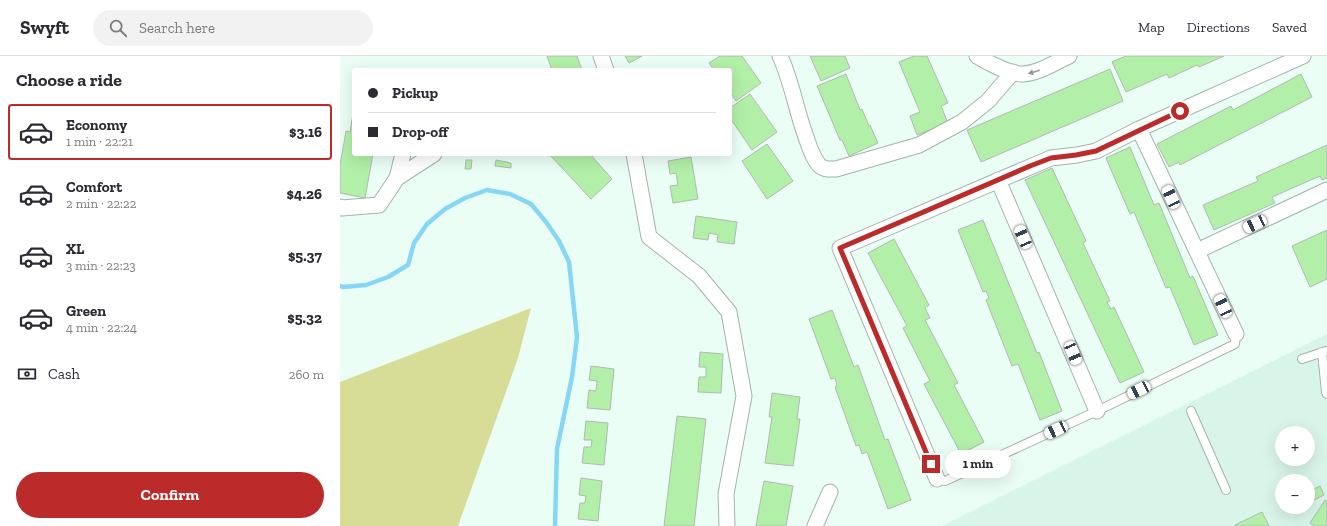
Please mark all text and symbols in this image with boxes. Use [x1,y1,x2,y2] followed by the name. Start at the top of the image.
[93,10,373,46] search box
[20,16,69,39] text: Swyft
[107,17,129,39] icon: search
[139,19,215,37] text: Search here
[1138,19,1165,36] text: Map
[1187,19,1250,36] text: Directions
[1272,19,1307,36] text: Saved
[16,69,122,91] text: Choose a ride
[1027,69,1039,75] one-way arrow
[392,84,438,102] text: Pickup
[1171,102,1189,120] route start
[18,114,54,150] icon: car
[66,116,127,134] text: Economy
[289,123,322,141] text: $3.16
[392,123,448,141] text: Drop-off
[66,134,133,149] text: 1 min · 22:21
[18,176,54,212] icon: car
[66,178,122,196] text: Comfort
[1160,184,1182,210] car
[287,185,322,203] text: $4.26
[66,196,136,211] text: 2 min · 22:22
[1242,213,1268,235] car
[1013,224,1033,250] car
[18,238,54,274] icon: car
[66,240,84,258] text: XL
[288,247,322,265] text: $5.37
[66,258,136,273] text: 3 min · 22:23
[1212,293,1234,319] car
[18,300,54,336] icon: car
[66,302,106,320] text: Green
[287,309,322,327] text: $5.32
[66,320,137,335] text: 4 min · 22:24
[1063,340,1083,366] car
[16,363,38,385] icon: cash
[48,365,80,383] text: Cash
[289,367,324,382] text: 260 m
[1126,379,1152,401] car
[1043,419,1069,441] car
[1275,426,1315,514] map controls
[1275,426,1315,466] button: +
[945,450,1011,478] callout: 1 min
[922,455,940,473] route end
[963,456,993,471] text: 1 min
[16,472,324,518] button: Confirm
[1275,474,1315,514] button: −

